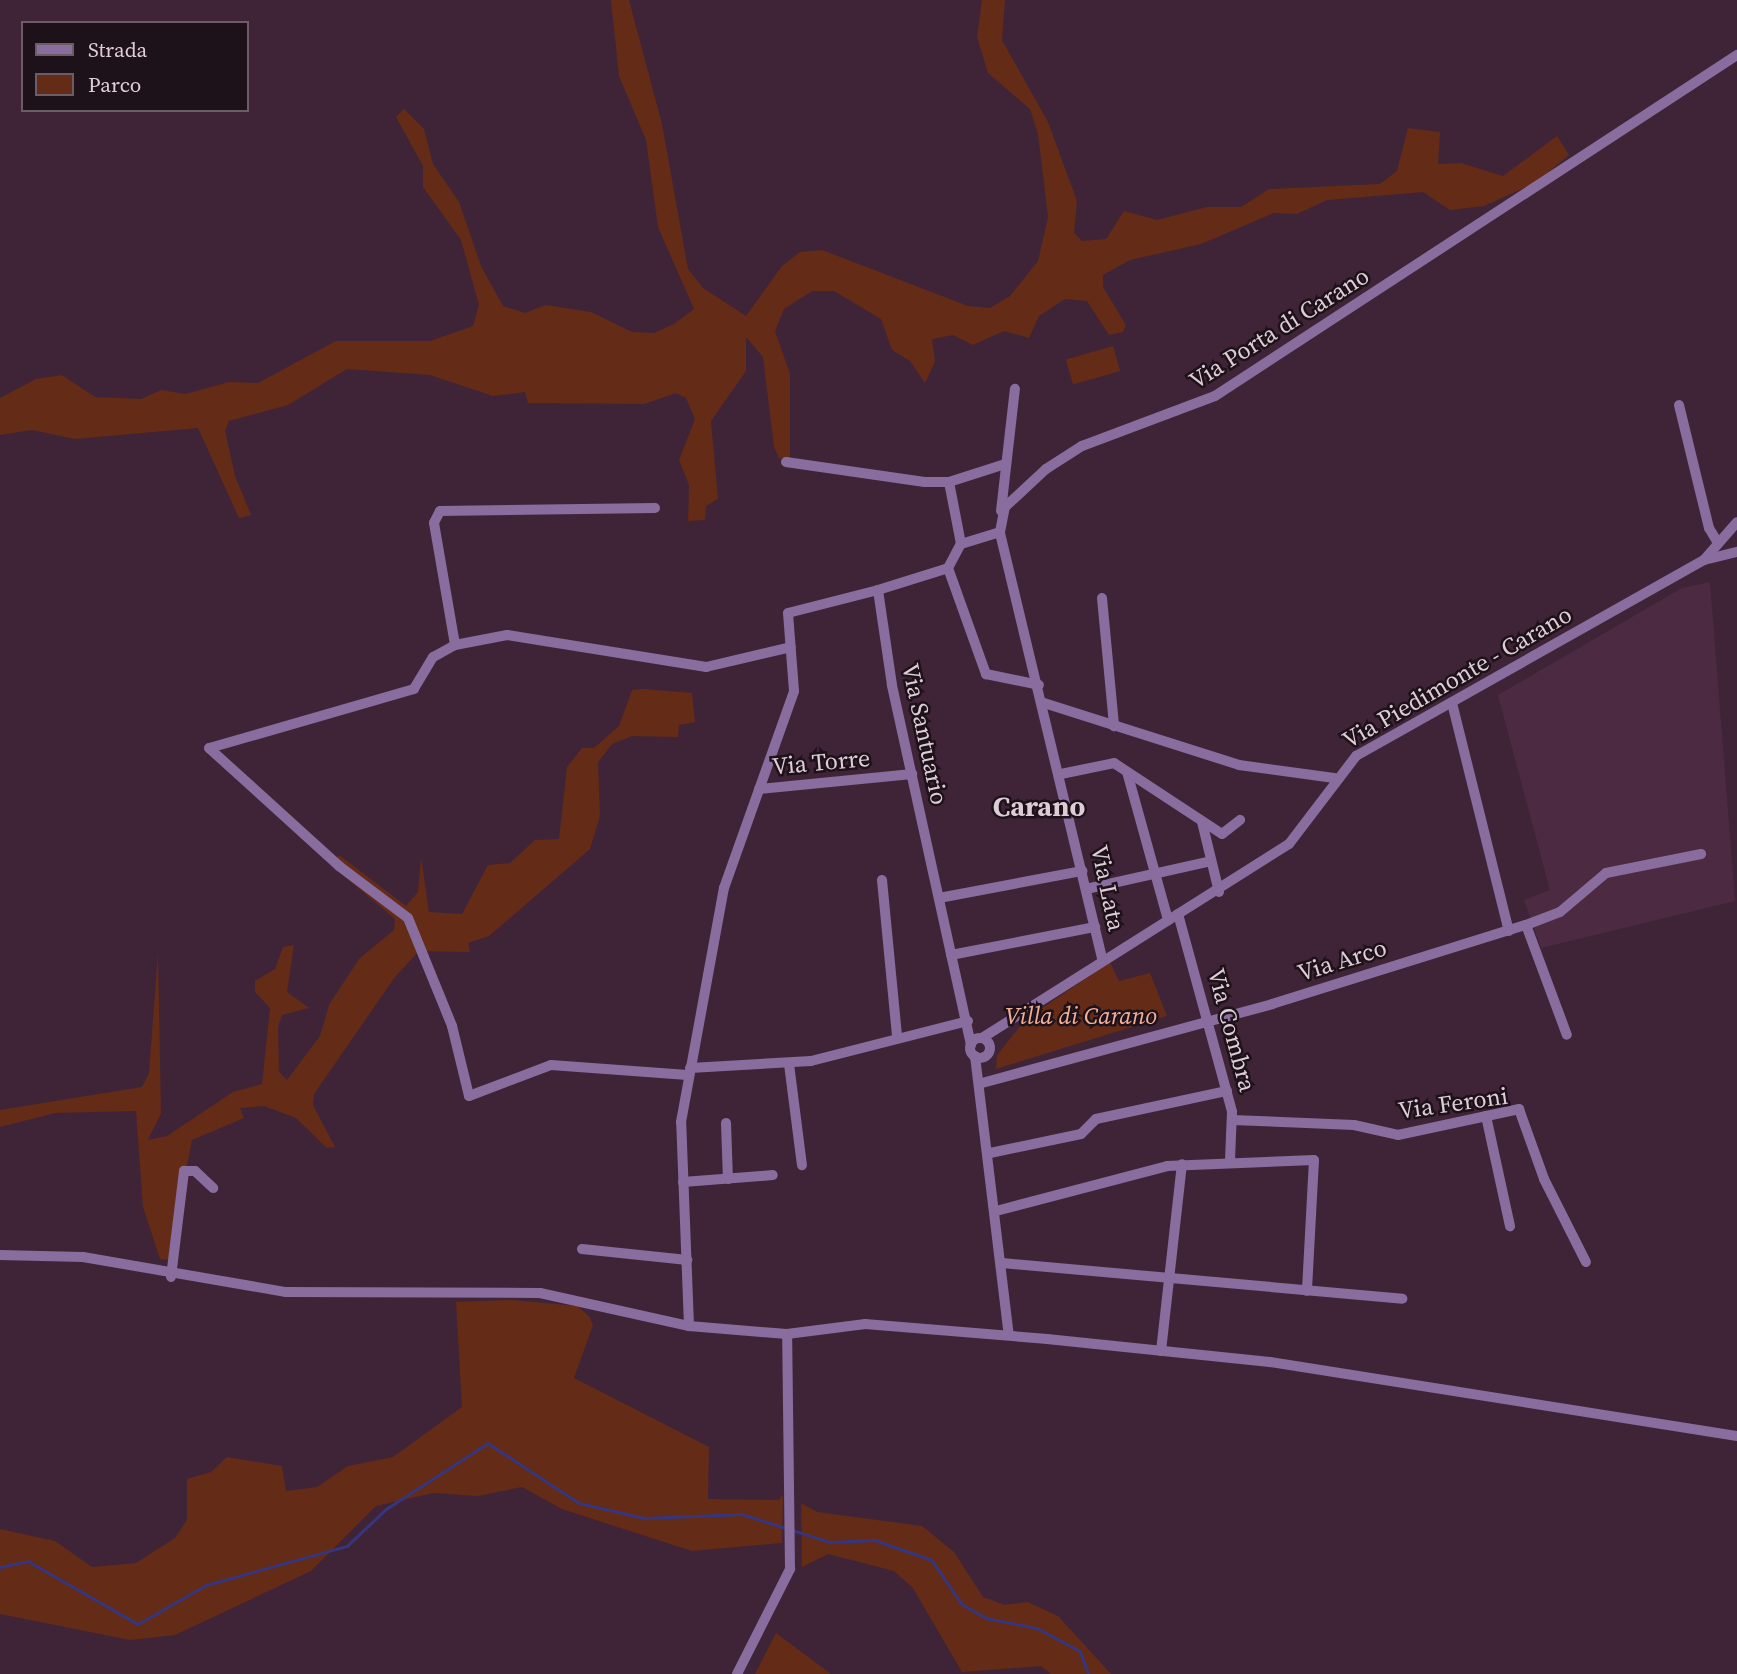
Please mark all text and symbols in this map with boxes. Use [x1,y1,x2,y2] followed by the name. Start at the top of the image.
[21,21,248,112] legend
[88,35,147,64] text: Strada
[88,70,141,99] text: Parco
[1184,261,1374,395] street label: Via Porta di Carano
[1337,600,1577,754] street label: Via Piedimonte - Carano
[896,661,954,807] street label: Via Santuario
[771,743,871,781] street label: Via Torre
[993,789,1085,823] district label: Carano
[1085,842,1131,934] street label: Via Lata
[1294,933,1390,987] street label: Via Arco
[1202,965,1262,1095] street label: Via Combra
[1005,1002,1157,1030] park label: Villa di Carano
[1396,1081,1510,1125] street label: Via Feroni

